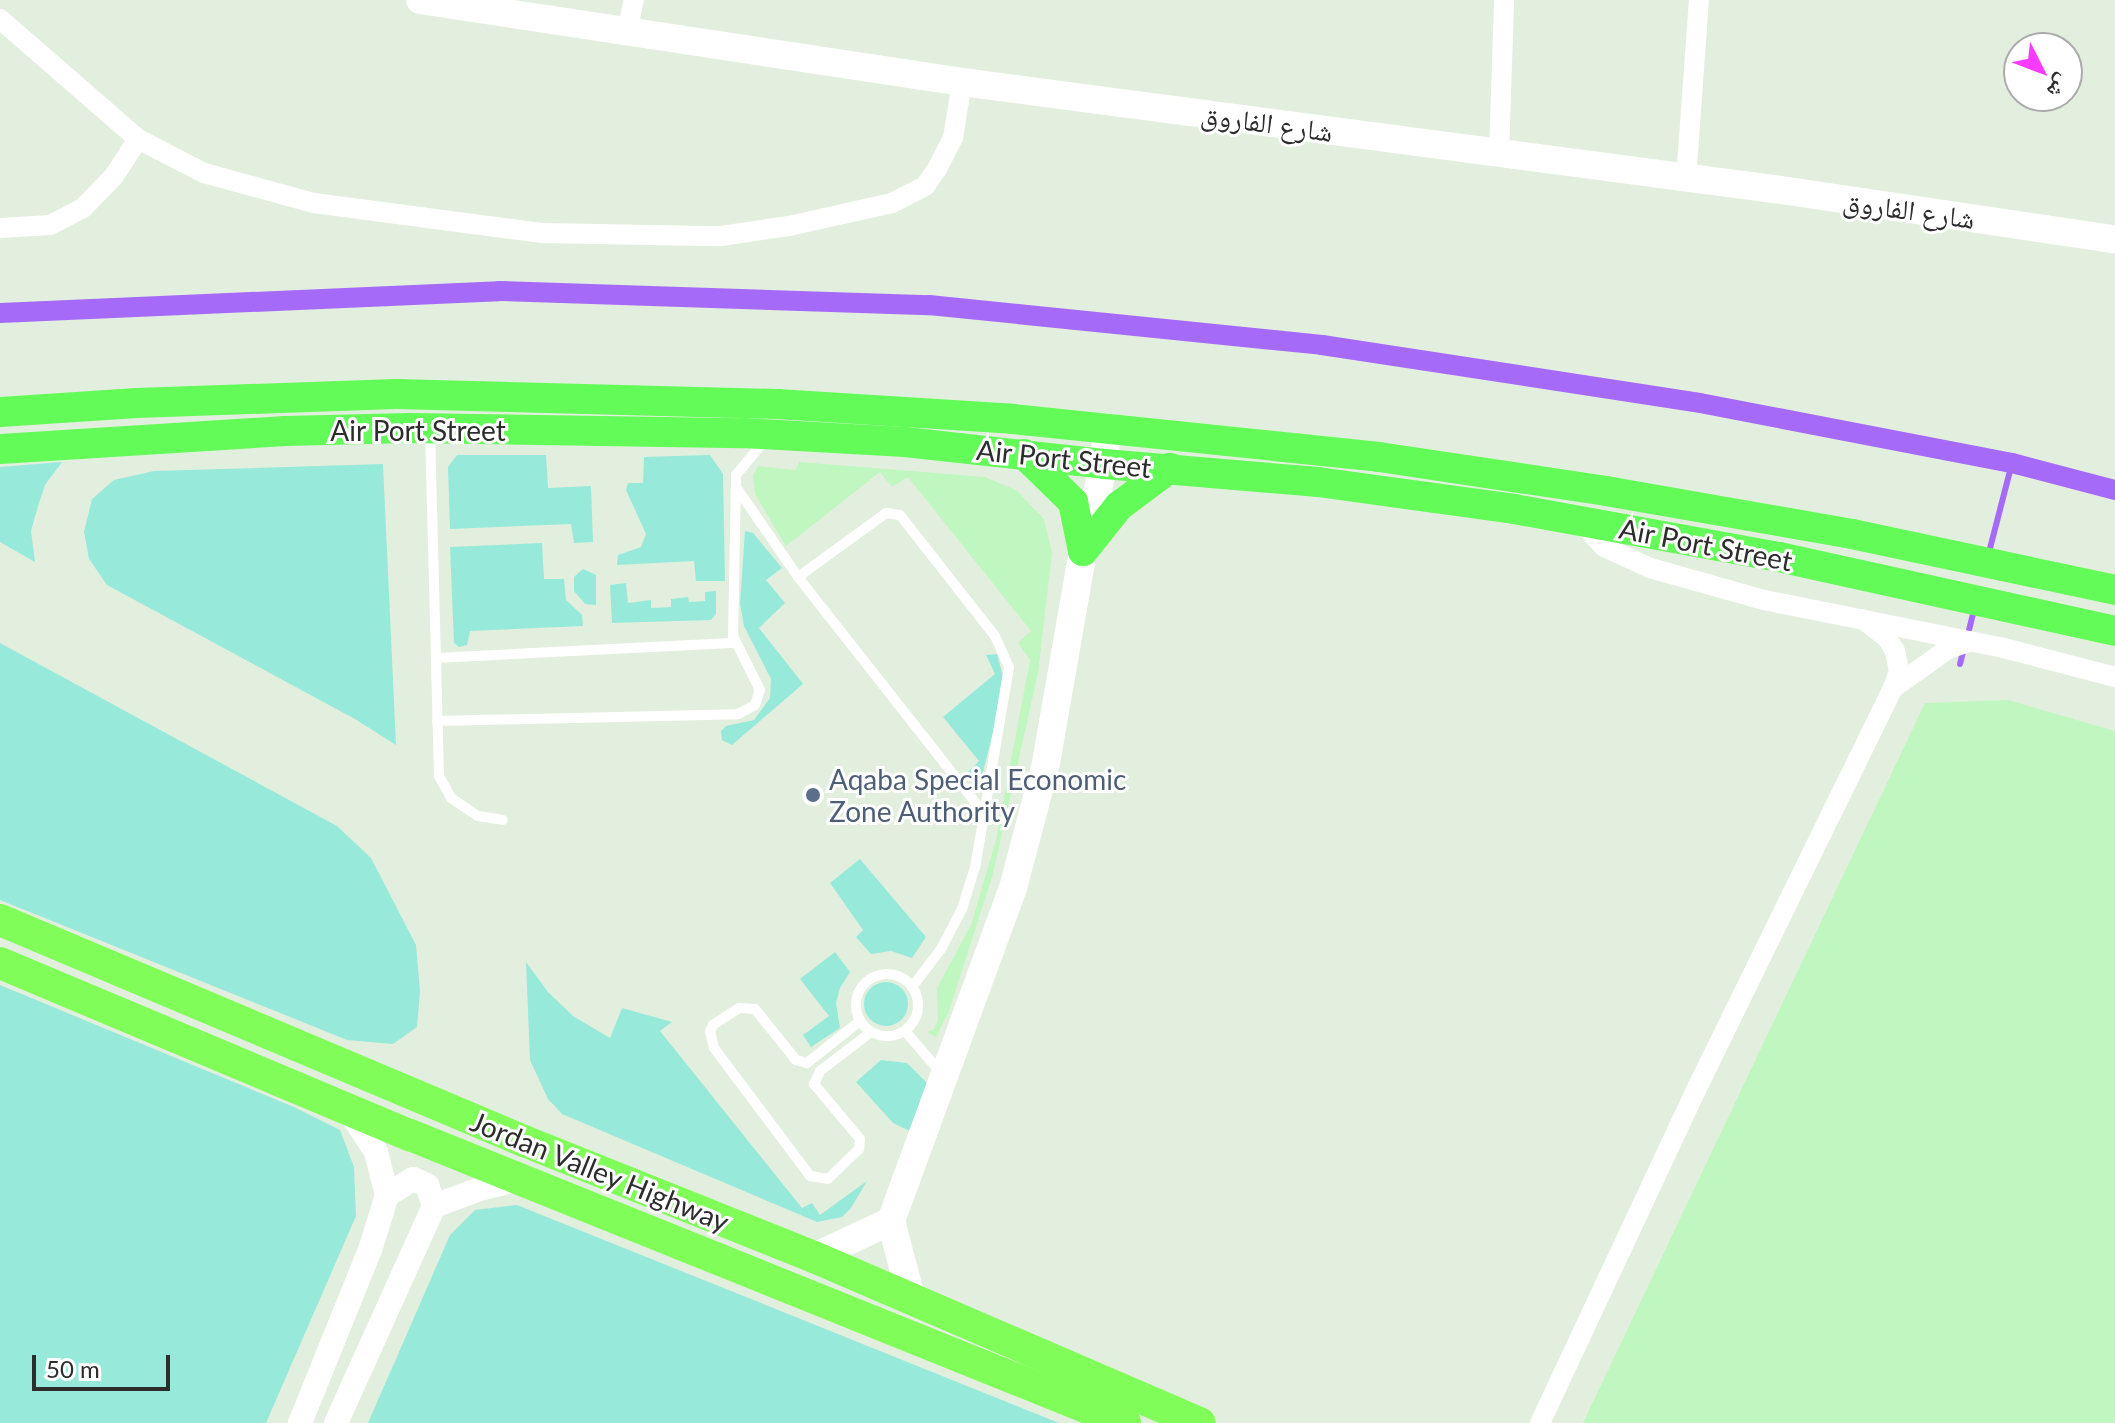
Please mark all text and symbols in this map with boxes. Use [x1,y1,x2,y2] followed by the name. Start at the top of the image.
[2003,32,2083,112] north arrow
[2042,69,2078,105] text: ش
[1199,96,1335,148] street label: شارع الفاروق
[1841,183,1977,235] street label: شارع الفاروق
[330,413,506,447] street label: Air Port Street
[975,432,1153,484] street label: Air Port Street
[1616,511,1796,577] street label: Air Port Street
[829,762,1126,828] place label: Aqaba Special Economic Zone Authority
[804,786,822,804] marker: Aqaba Special Economic Zone Authority
[465,1104,735,1238] street label: Jordan Valley Highway
[36,1339,174,1389] scale bar
[46,1354,100,1383] text: 50 m

